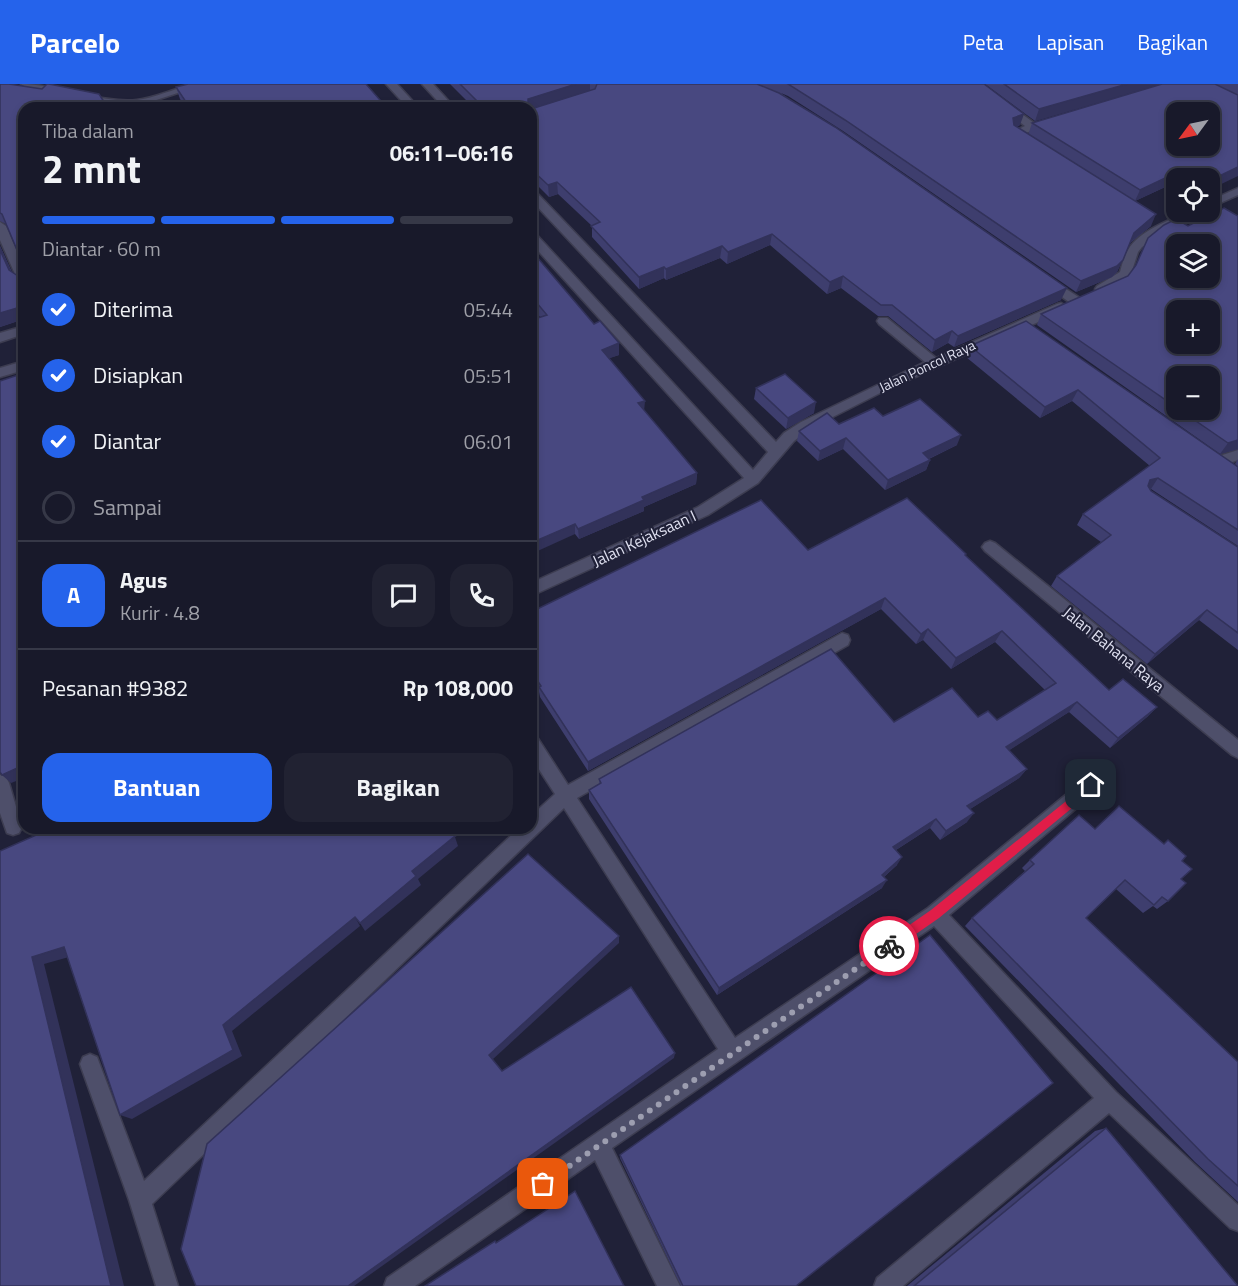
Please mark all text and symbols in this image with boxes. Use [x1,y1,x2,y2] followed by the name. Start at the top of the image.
[30,21,120,64] text: Parcelo
[963,26,1004,58] text: Peta
[1037,26,1104,58] text: Lapisan
[1137,26,1208,58] text: Bagikan
[1166,102,1220,156] north arrow
[1166,102,1220,420] map controls
[42,115,134,146] text: Tiba dalam
[390,136,513,170] text: 06:11–06:16
[42,139,141,198] text: 2 mnt
[1166,168,1220,222] button: locate
[42,233,161,264] text: Diantar · 60 m
[1166,234,1220,288] button: layers
[93,292,173,326] text: Diterima
[42,293,75,326] icon: check
[464,294,513,325] text: 05:44
[1166,300,1220,354] button: +
[875,334,978,397] street label: Jalan Poncol Raya
[93,358,183,392] text: Disiapkan
[42,359,75,392] icon: check
[464,360,513,391] text: 05:51
[1166,366,1220,420] button: −
[93,424,161,458] text: Diantar
[42,425,75,458] icon: check
[464,426,513,457] text: 06:01
[93,490,162,524] text: Sampai
[588,503,700,573] street label: Jalan Kejaksaan I
[120,563,167,597] text: Agus
[372,564,435,627] button: chat
[450,564,513,627] button: phone
[67,578,80,612] text: A
[120,597,200,628] text: Kurir · 4.8
[1058,601,1170,697] street label: Jalan Bahana Raya
[42,671,188,705] text: Pesanan #9382
[403,671,513,705] text: Rp 108,000
[42,753,272,822] button: Bantuan
[284,753,513,822] button: Bagikan
[1065,759,1116,810] pin
[1074,768,1107,801] icon: home
[859,916,919,976] courier
[873,930,906,963] icon: bike
[517,1158,568,1209] pin
[526,1167,559,1200] icon: bag

